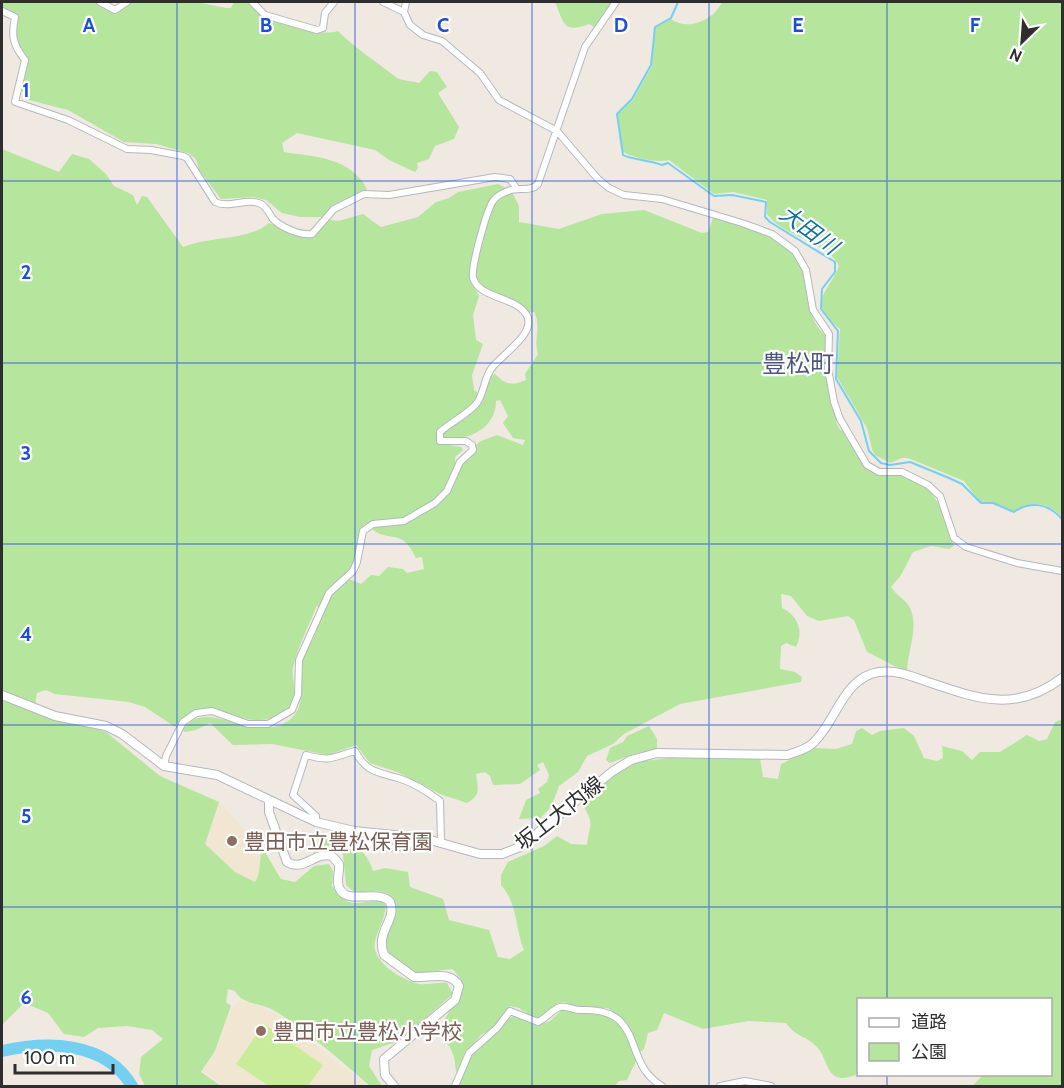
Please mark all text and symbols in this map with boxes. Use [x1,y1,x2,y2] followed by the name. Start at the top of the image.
[992,12,1052,72] north arrow
[83,13,96,37] text: A
[260,13,272,37] text: B
[437,13,449,37] text: C
[614,13,628,37] text: D
[792,13,804,37] text: E
[970,13,981,37] text: F
[1007,44,1025,66] text: N
[22,78,30,102] text: 1
[774,200,845,261] water label: 大田川
[21,260,31,284] text: 2
[762,349,834,378] district label: 豊松町
[21,441,31,465] text: 3
[20,622,32,646] text: 4
[510,771,608,855] street label: 坂上大内線
[21,804,31,828] text: 5
[244,829,433,854] place label: 豊田市立豊松保育園
[225,834,239,848] marker: 豊田市立豊松保育園
[20,985,32,1009] text: 6
[857,998,1052,1076] legend
[911,1011,947,1033] text: 道路
[273,1019,462,1044] place label: 豊田市立豊松小学校
[254,1024,268,1038] marker: 豊田市立豊松小学校
[15,1037,112,1075] scale bar
[911,1041,947,1063] text: 公園
[24,1047,75,1069] text: 100 m

